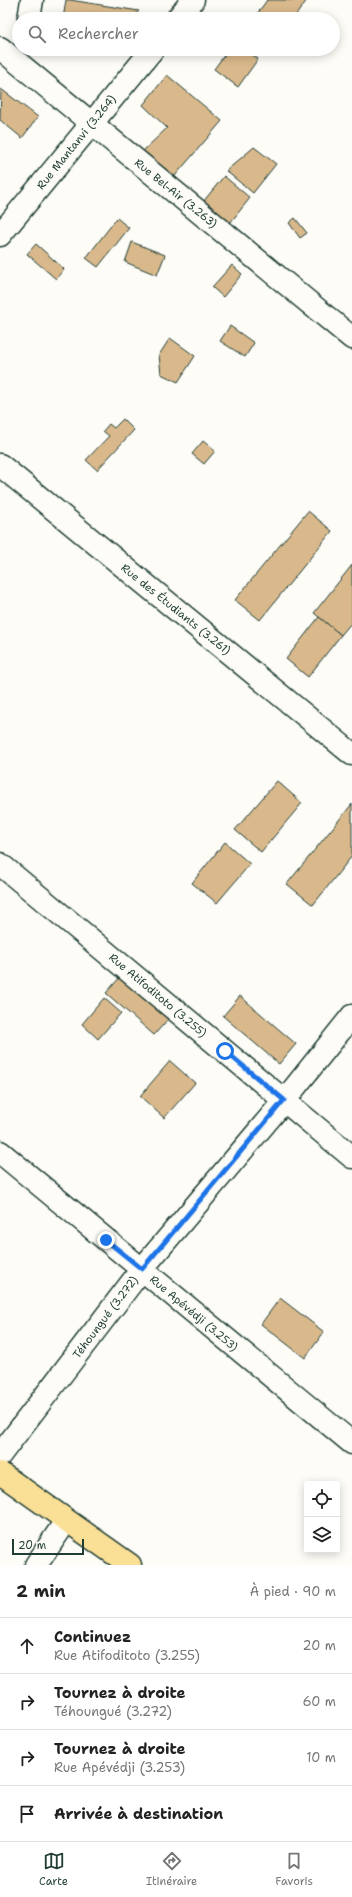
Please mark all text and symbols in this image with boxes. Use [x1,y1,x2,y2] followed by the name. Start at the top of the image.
[12,12,340,56] search box
[26,23,48,45] icon: search
[58,24,139,44] text: Rechercher
[34,92,119,193] street label: Rue Mantanvi (3.264)
[131,155,220,231] street label: Rue Bel-Air (3.263)
[118,560,234,658] street label: Rue des Étudiants (3.261)
[106,950,210,1041] street label: Rue Atifoditoto (3.255)
[216,1042,234,1060] route start
[97,1231,115,1249] route end
[146,1272,241,1355] street label: Rue Apévédji (3.253)
[69,1273,141,1362] street label: Téhoungué (3.272)
[304,1481,340,1553] map controls
[304,1481,340,1517] button: locate
[304,1517,340,1553] button: layers
[12,1537,84,1556] scale bar
[18,1538,46,1553] text: 20 m
[16,1580,66,1602] text: 2 min
[250,1583,336,1600] text: À pied · 90 m
[54,1627,131,1647] text: Continuez
[16,1635,38,1657] icon: ahead
[303,1637,336,1654] text: 20 m
[54,1647,200,1664] text: Rue Atifoditoto (3.255)
[54,1683,186,1703] text: Tournez à droite
[16,1691,38,1713] icon: right
[303,1693,336,1710] text: 60 m
[54,1703,172,1720] text: Téhoungué (3.272)
[54,1739,186,1759] text: Tournez à droite
[16,1747,38,1769] icon: right
[306,1749,336,1766] text: 10 m
[54,1759,185,1776] text: Rue Apévédji (3.253)
[16,1803,38,1825] icon: arrive
[54,1804,223,1824] text: Arrivée à destination
[39,1850,68,1889] tab: Carte
[146,1850,197,1889] tab: Itinéraire
[275,1850,313,1889] tab: Favoris

